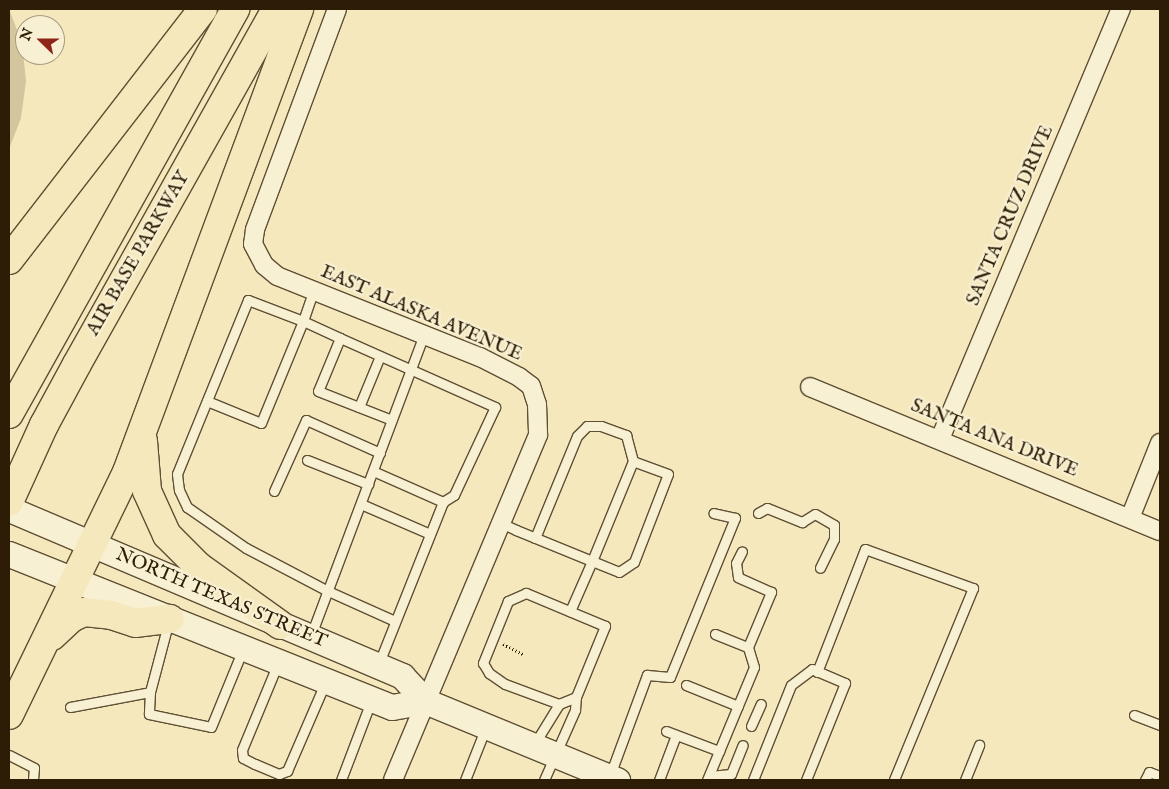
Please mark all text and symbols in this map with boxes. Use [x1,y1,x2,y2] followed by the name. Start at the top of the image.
[15,15,65,65] north arrow
[16,26,38,44] text: N
[963,123,1059,309] street label: SANTA CRUZ DRIVE
[83,168,195,340] street label: AIR BASE PARKWAY
[317,261,525,367] street label: EAST ALASKA AVENUE
[907,395,1081,483] street label: SANTA ANA DRIVE
[112,544,330,654] street label: NORTH TEXAS STREET

